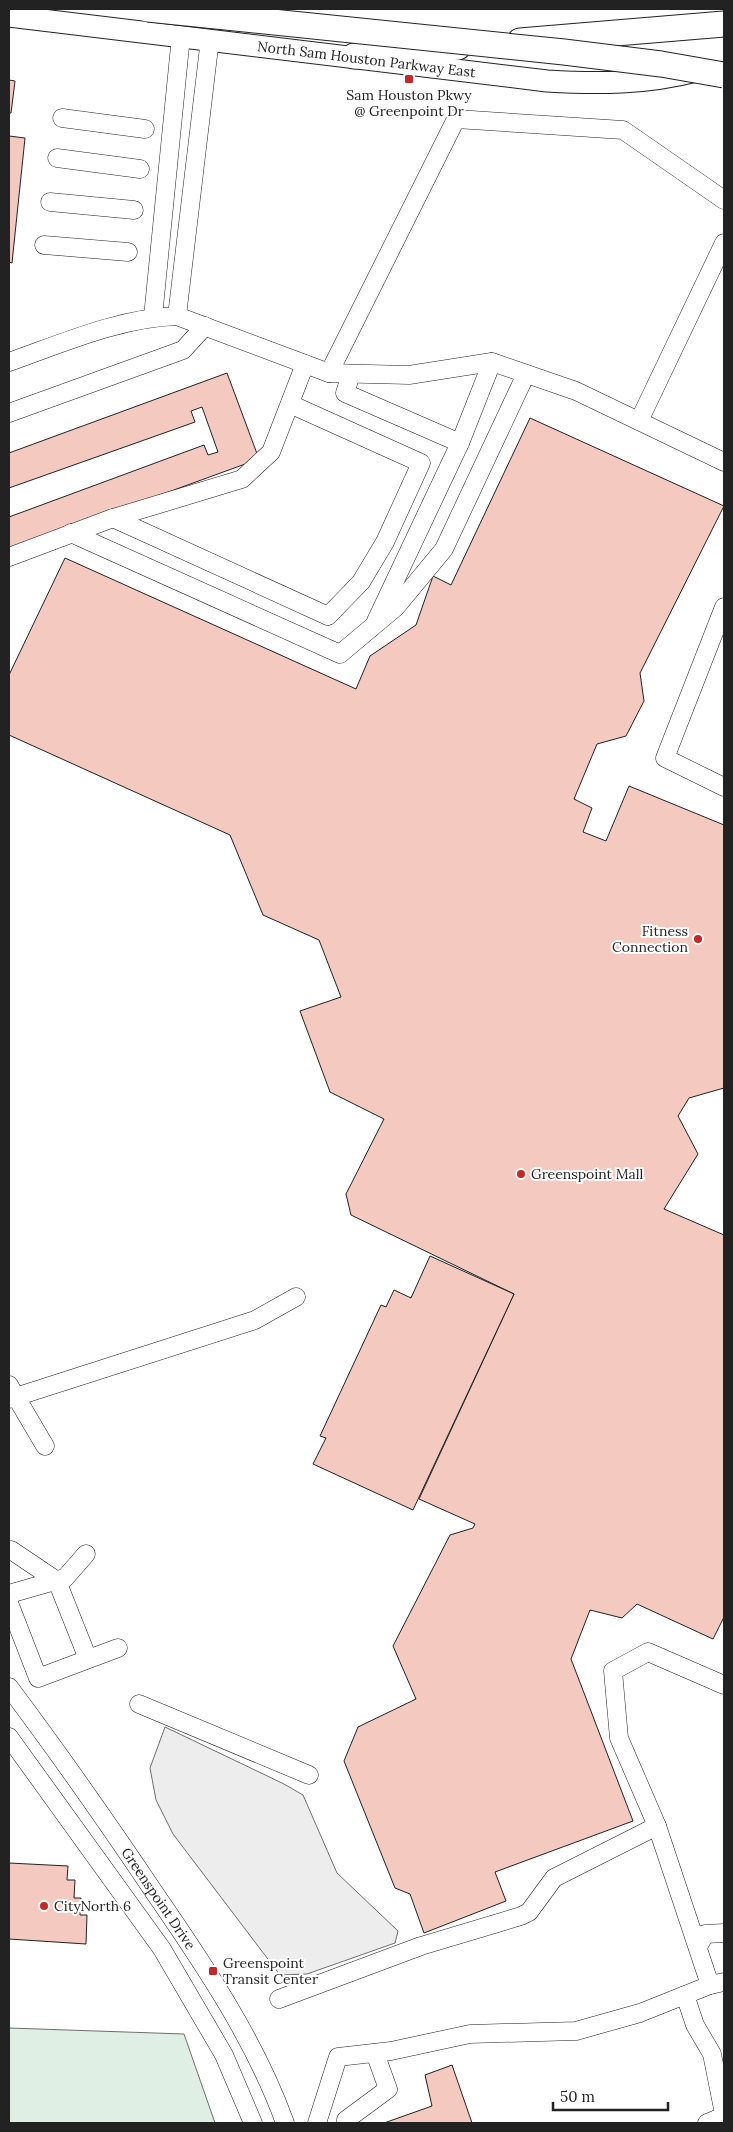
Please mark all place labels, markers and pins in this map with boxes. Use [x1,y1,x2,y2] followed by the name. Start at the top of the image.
[403,73,415,85] marker: Sam Houston Pkwy @ Greenpoint Dr
[346,86,472,120] place label: Sam Houston Pkwy @ Greenpoint Dr
[612,922,688,956] place label: Fitness Connection
[692,933,704,945] marker: Fitness Connection
[531,1165,644,1183] place label: Greenspoint Mall
[515,1168,527,1180] marker: Greenspoint Mall
[54,1897,131,1915] place label: CityNorth 6
[38,1900,50,1912] marker: CityNorth 6
[223,1954,318,1988] place label: Greenspoint Transit Center
[207,1965,219,1977] marker: Greenspoint Transit Center

